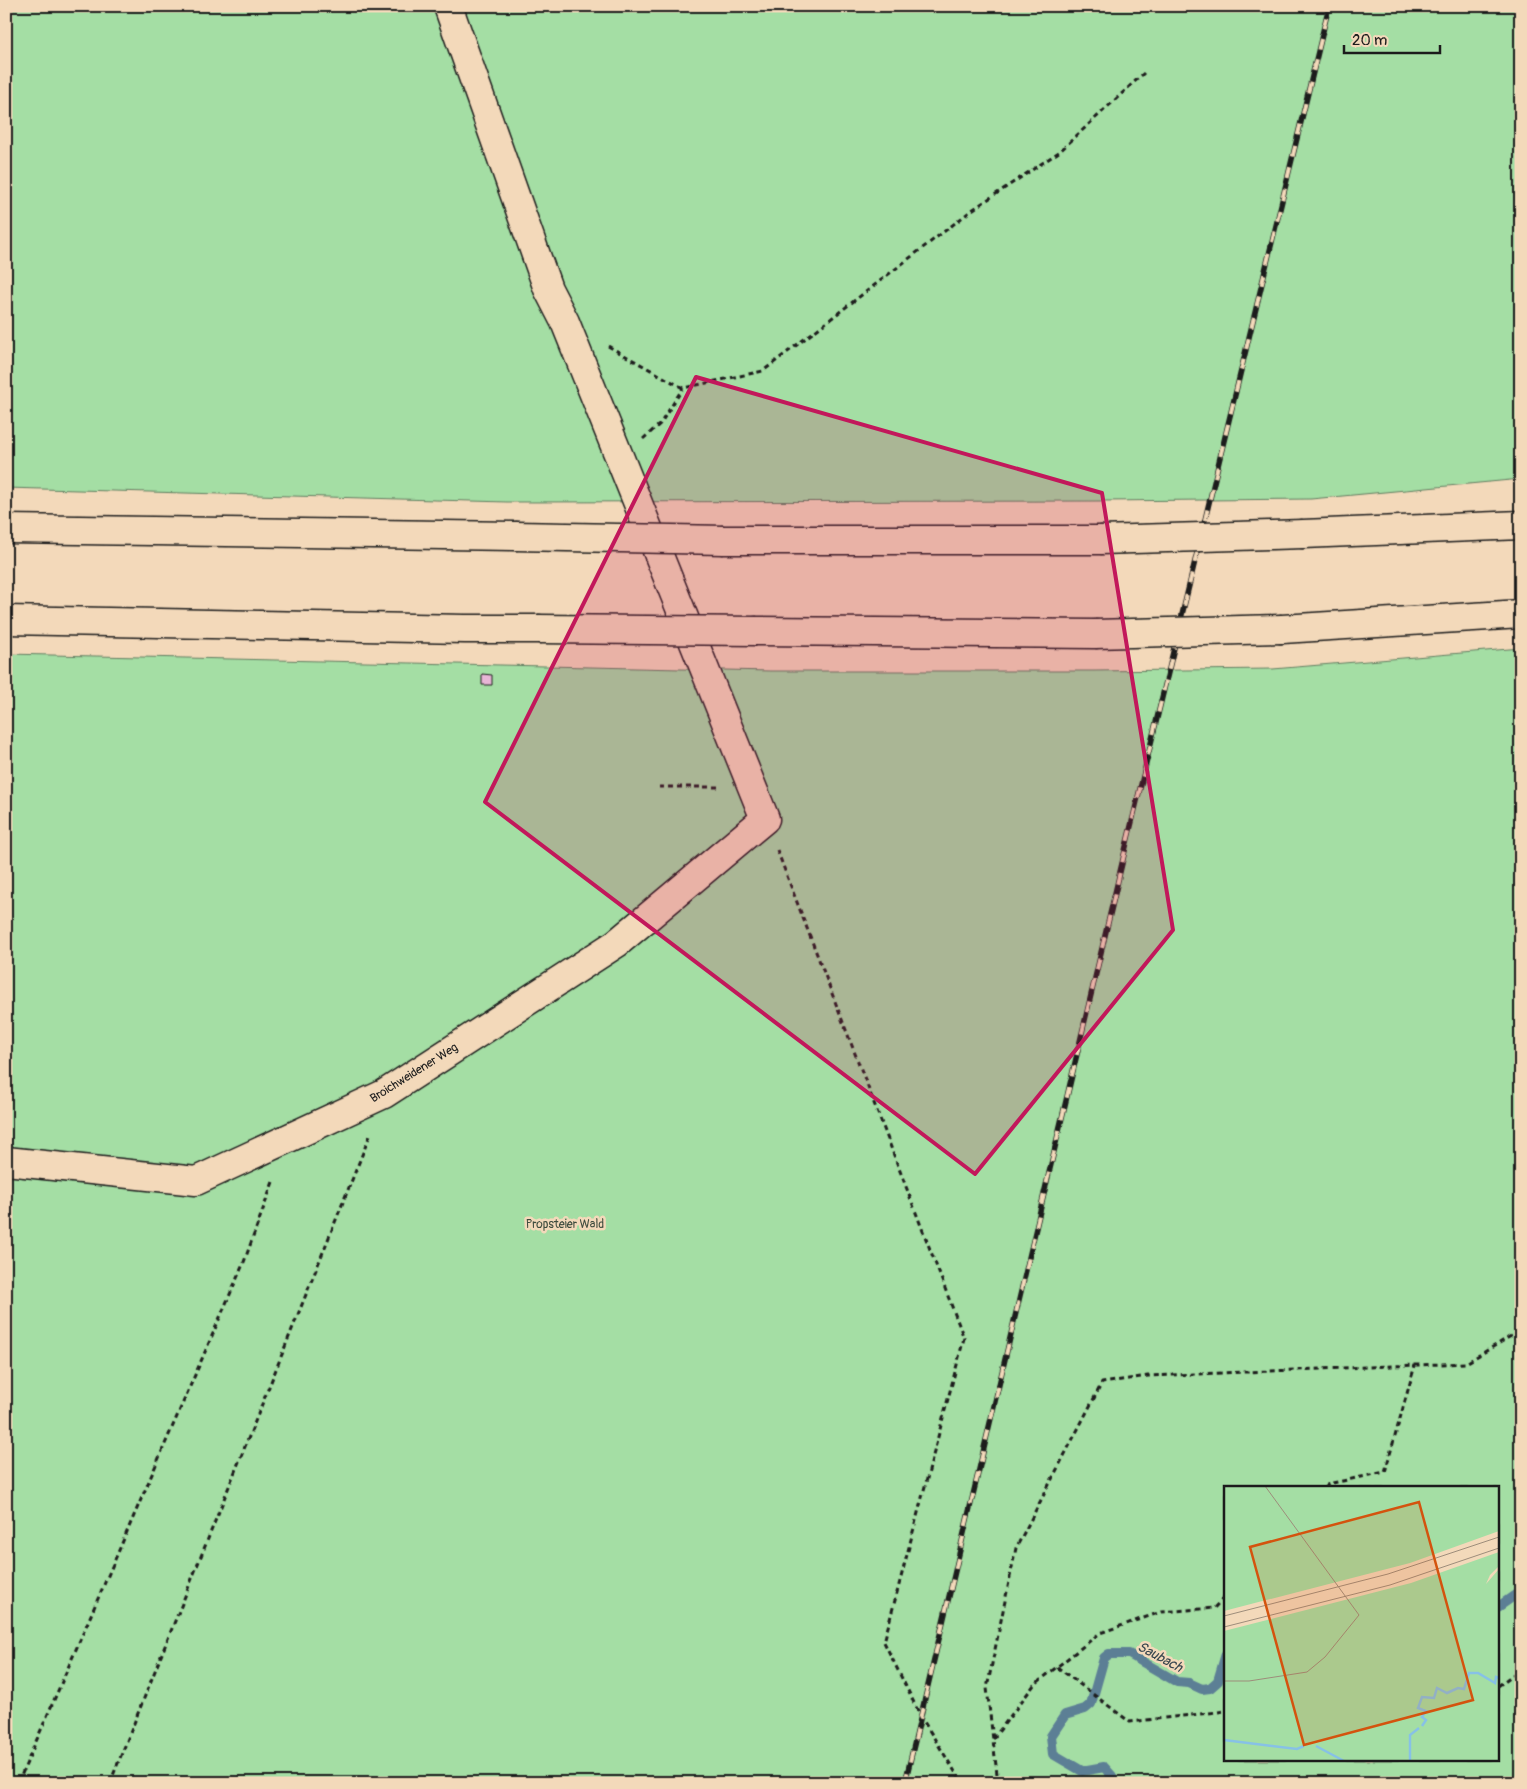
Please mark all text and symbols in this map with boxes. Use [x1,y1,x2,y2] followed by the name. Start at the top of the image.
[1344,22,1441,54] scale bar
[1352,31,1387,50] text: 20 m
[367,1040,461,1106] street label: Broichweidener Weg
[526,1217,604,1232] park label: Propsteier Wald
[1224,1486,1500,1762] inset map
[1135,1638,1187,1677] water label: Saubach

